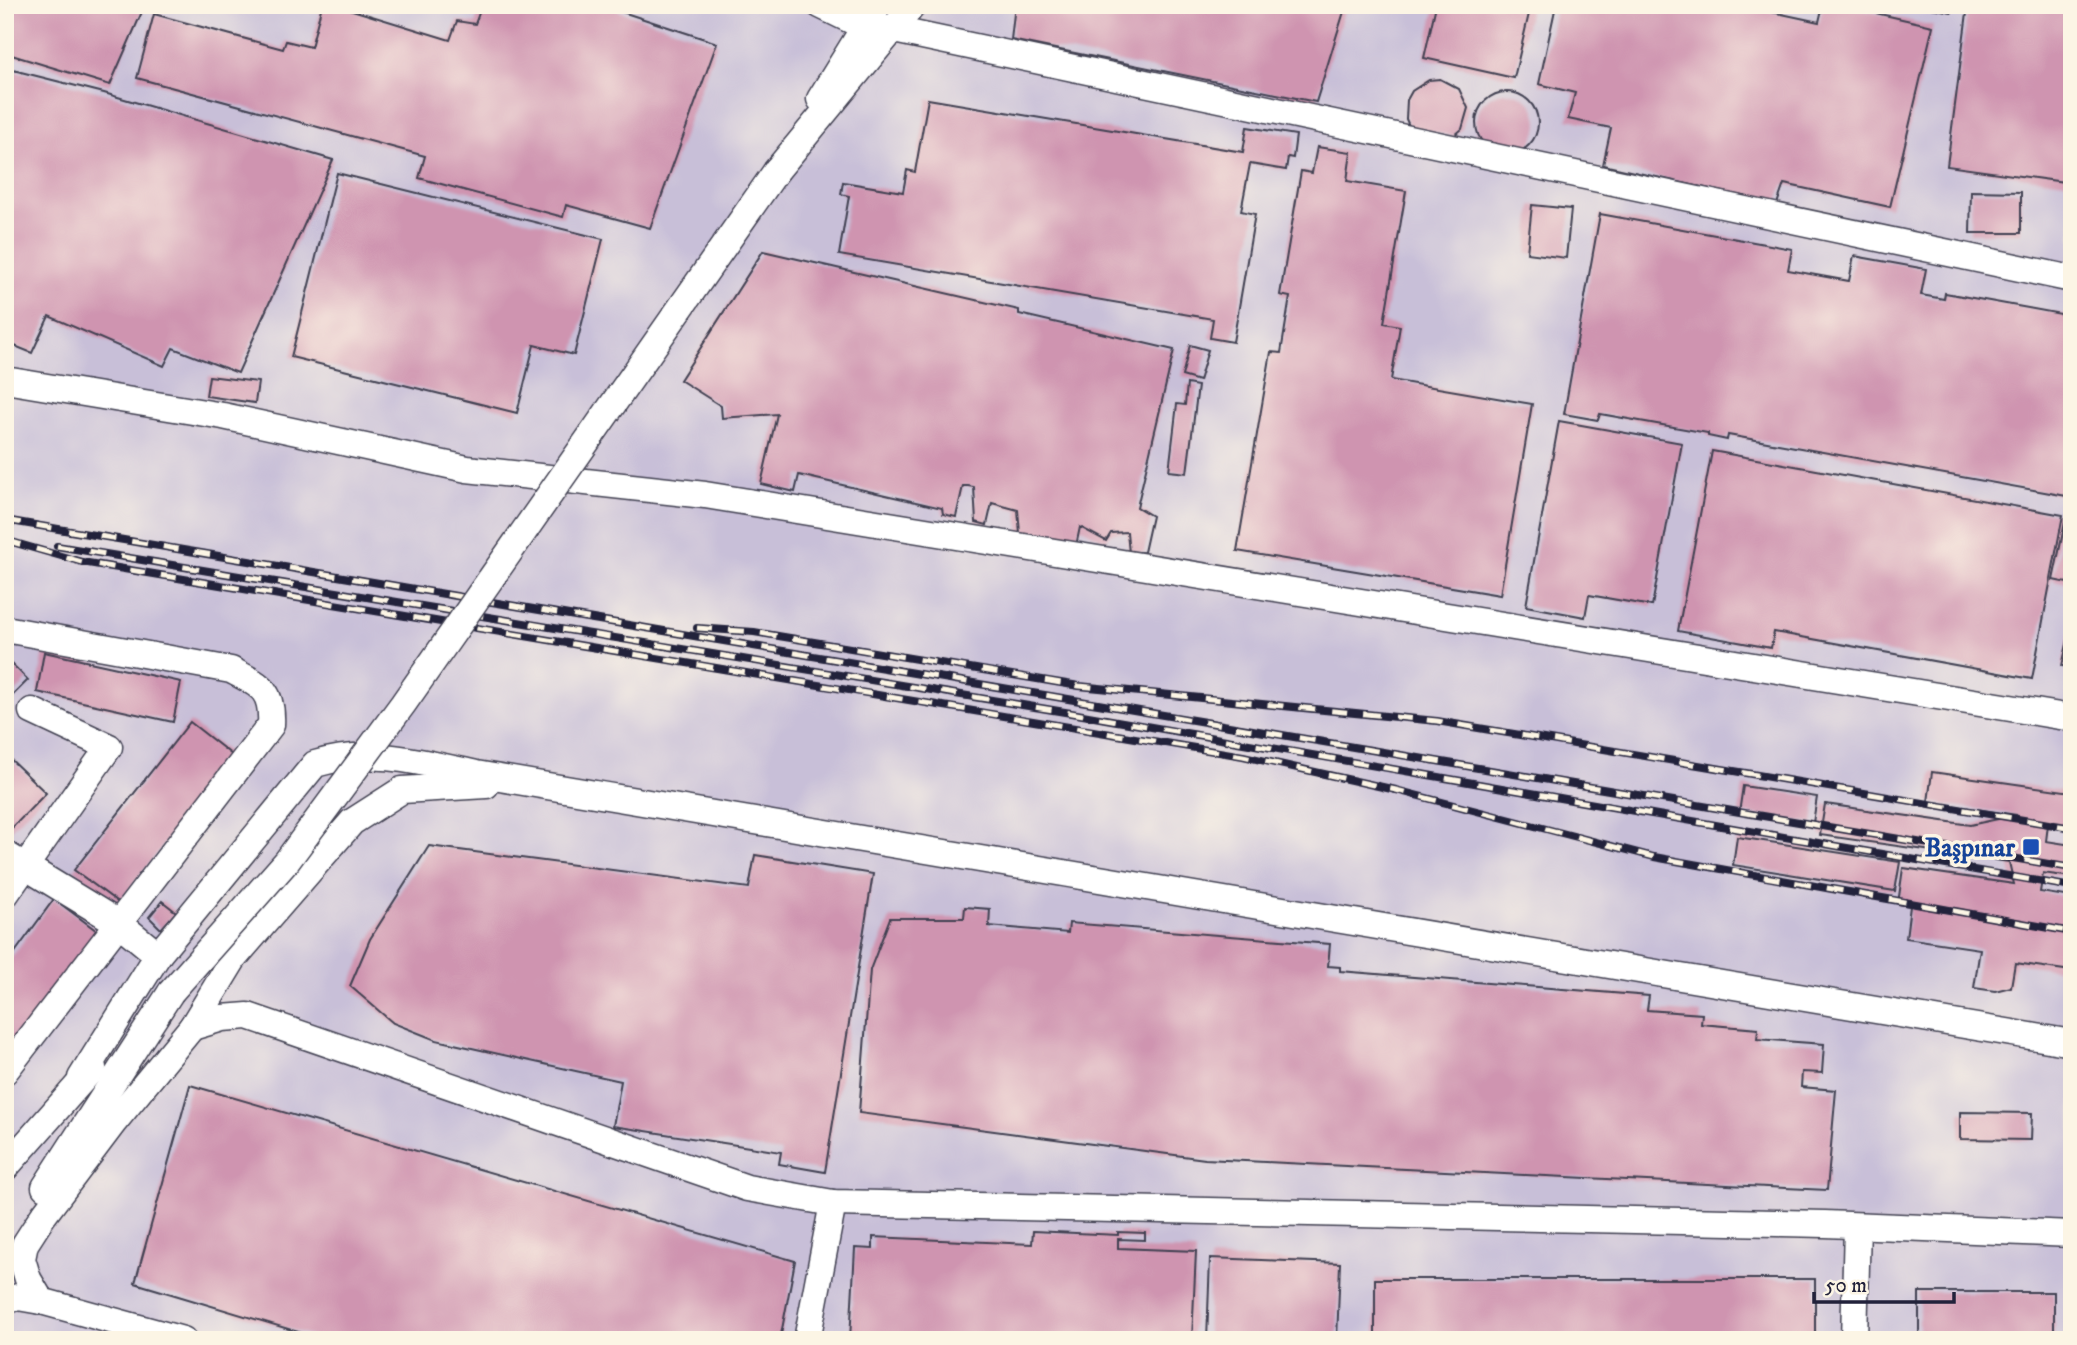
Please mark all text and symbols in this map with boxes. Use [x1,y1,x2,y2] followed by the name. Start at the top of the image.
[1925,832,2015,865] place label: Başpınar
[2021,837,2041,857] marker: Başpınar
[1814,1261,1954,1305] scale bar
[1825,1273,1867,1299] text: 50 m

